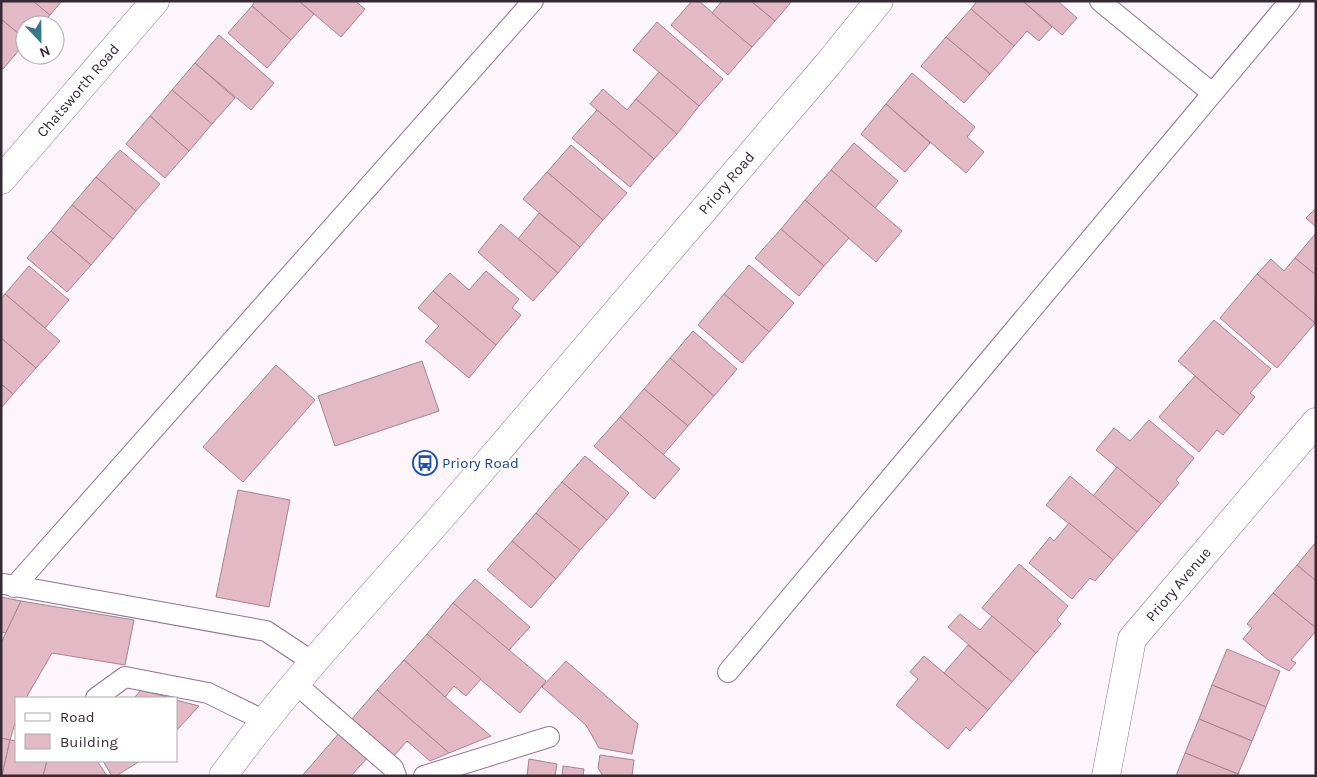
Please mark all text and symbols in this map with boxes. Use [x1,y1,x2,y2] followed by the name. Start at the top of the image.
[15,15,65,65] north arrow
[33,40,123,141] street label: Chatsworth Road
[37,42,53,61] text: N
[695,148,758,218] street label: Priory Road
[412,450,438,476] bus stop icon: Priory Road
[442,454,519,472] place label: Priory Road
[1142,544,1215,625] street label: Priory Avenue
[15,697,178,762] legend
[60,708,95,726] text: Road
[60,733,118,751] text: Building

